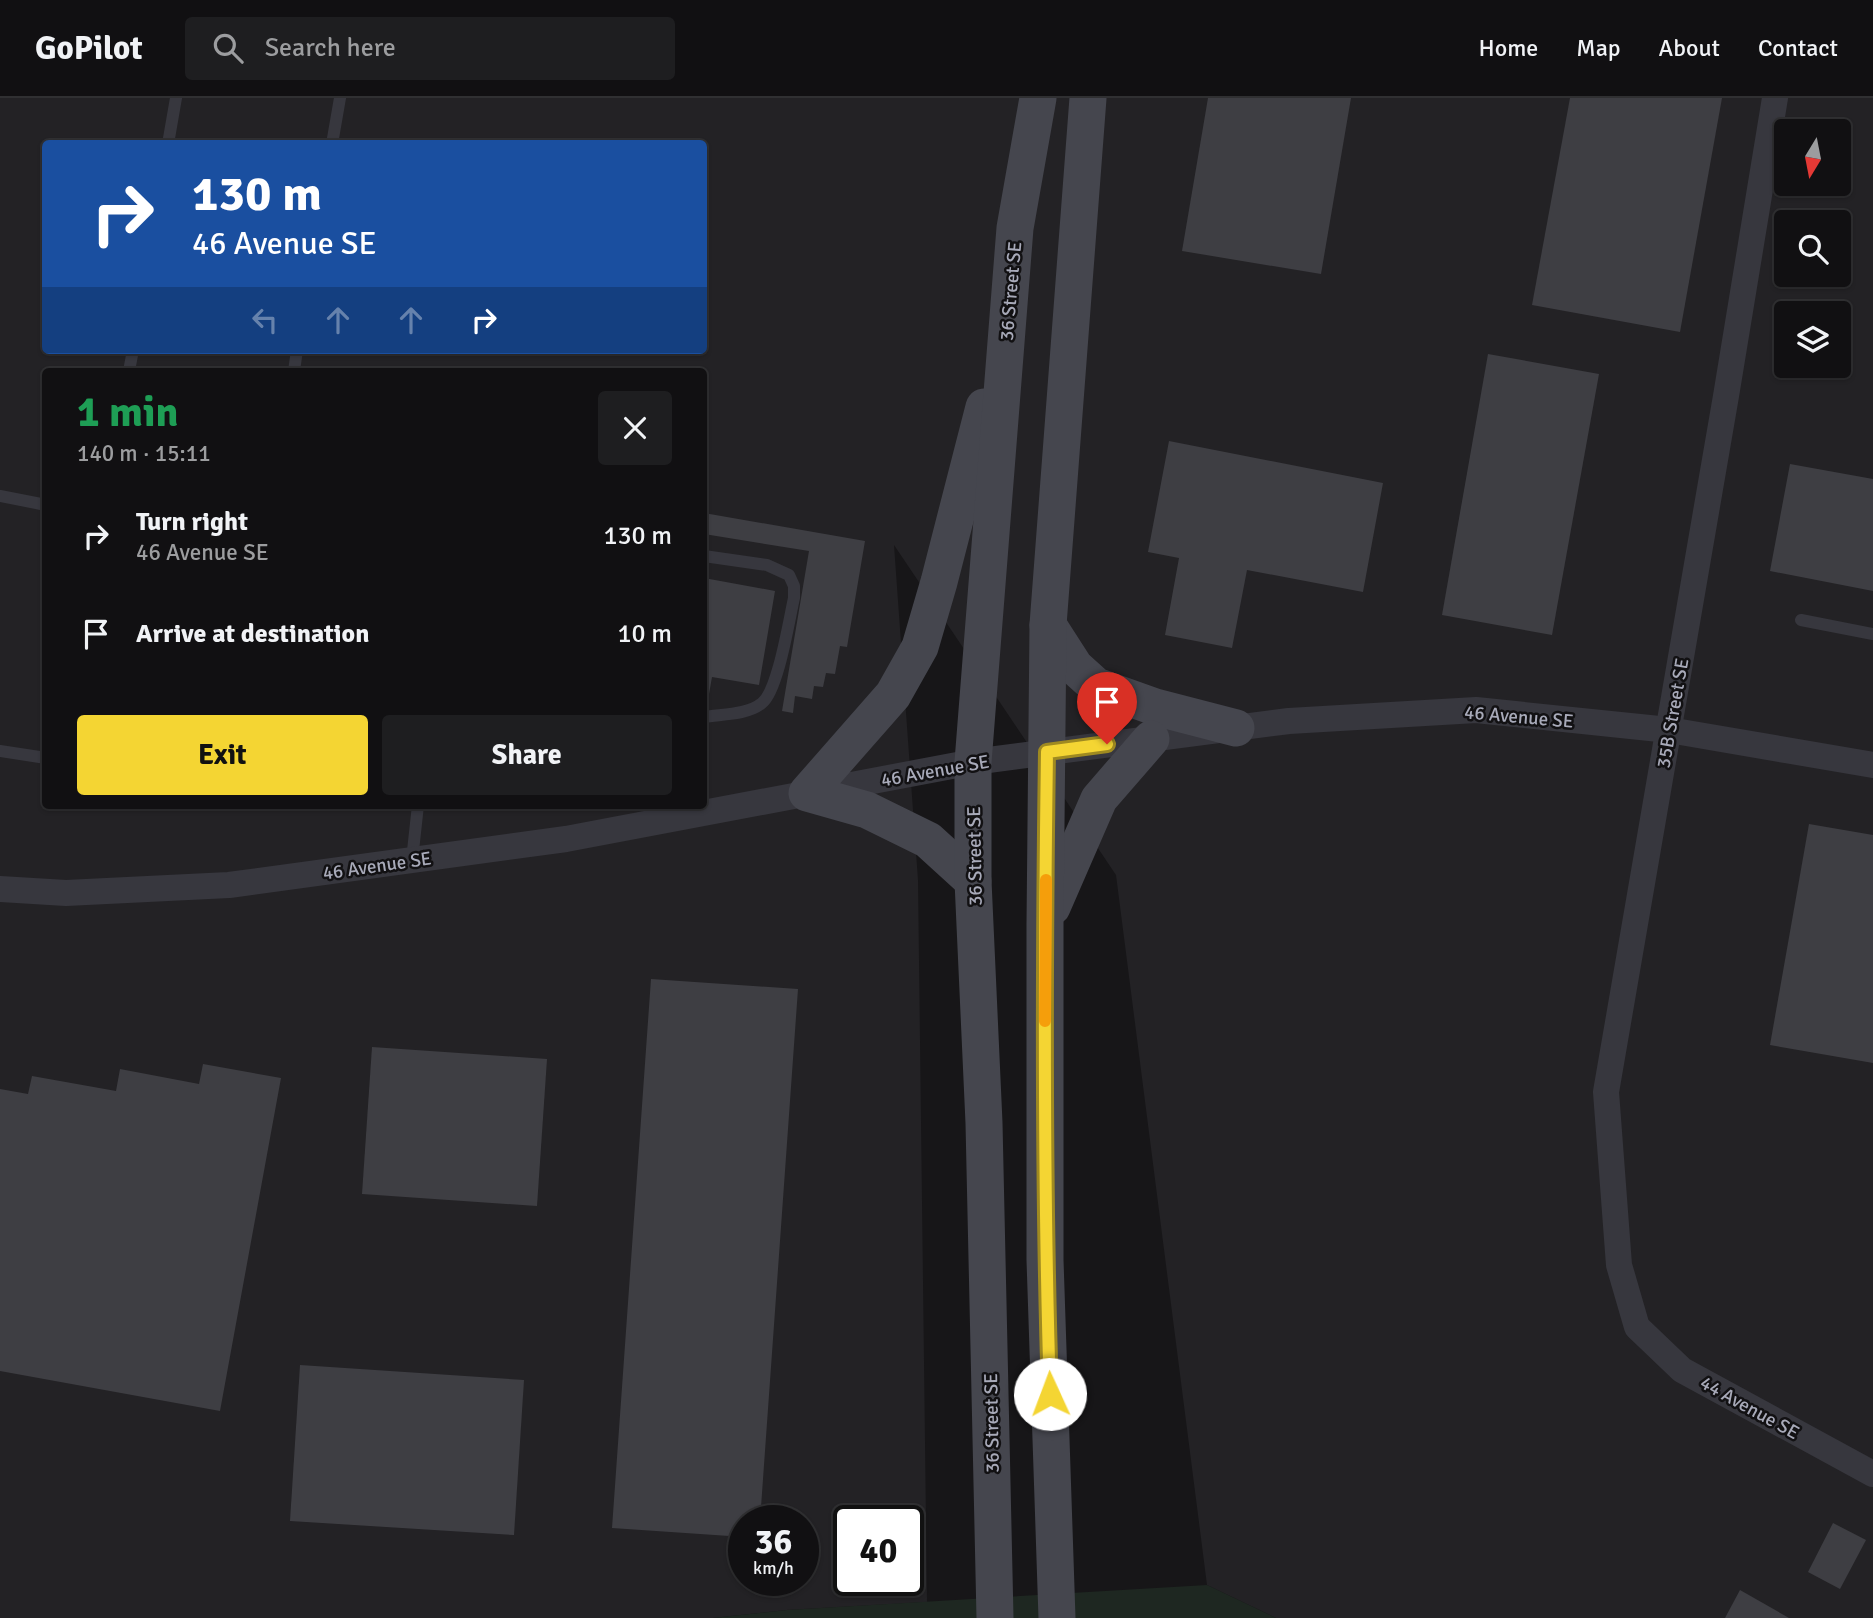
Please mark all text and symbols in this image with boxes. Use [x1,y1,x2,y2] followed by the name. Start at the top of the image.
[185,17,675,80] search box
[35,28,143,69] text: GoPilot
[209,29,247,67] icon: search
[265,32,396,64] text: Search here
[1478,33,1538,63] text: Home
[1576,33,1621,63] text: Map
[1659,33,1720,63] text: About
[1758,33,1838,63] text: Contact
[1774,119,1852,196] north arrow
[1774,119,1851,378] map controls
[192,164,322,224] text: 130 m
[77,168,168,259] icon: right
[1774,210,1851,287] button: search
[192,224,377,263] text: 46 Avenue SE
[995,240,1027,342] street label: 36 Street SE
[246,301,284,339] icon: left
[319,301,357,339] icon: ahead
[392,301,430,339] icon: ahead
[465,301,503,339] icon: right
[1774,301,1851,378] button: layers
[77,387,178,438] text: 1 min
[598,391,672,465] button: close
[77,439,211,468] text: 140 m · 15:11
[136,506,248,538] text: Turn right
[77,517,115,555] icon: right
[603,520,672,552] text: 130 m
[136,538,269,567] text: 46 Avenue SE
[77,615,115,653] icon: arrive
[136,618,369,650] text: Arrive at destination
[617,618,672,650] text: 10 m
[1652,656,1694,770] street label: 35B Street SE
[1077,672,1137,744] pin
[1088,683,1126,721] icon: arrive
[1463,700,1575,734] street label: 46 Avenue SE
[77,715,368,795] button: Exit
[382,715,672,795] button: Share
[879,750,991,792] street label: 46 Avenue SE
[962,806,988,906] street label: 36 Street SE
[321,846,433,886] street label: 46 Avenue SE
[1013,1357,1087,1431] position arrow
[1696,1371,1803,1445] street label: 44 Avenue SE
[979,1373,1005,1473] street label: 36 Street SE
[833,1505,924,1596] speed limit sign: 40
[755,1520,792,1563] text: 36
[753,1557,794,1579] text: km/h

